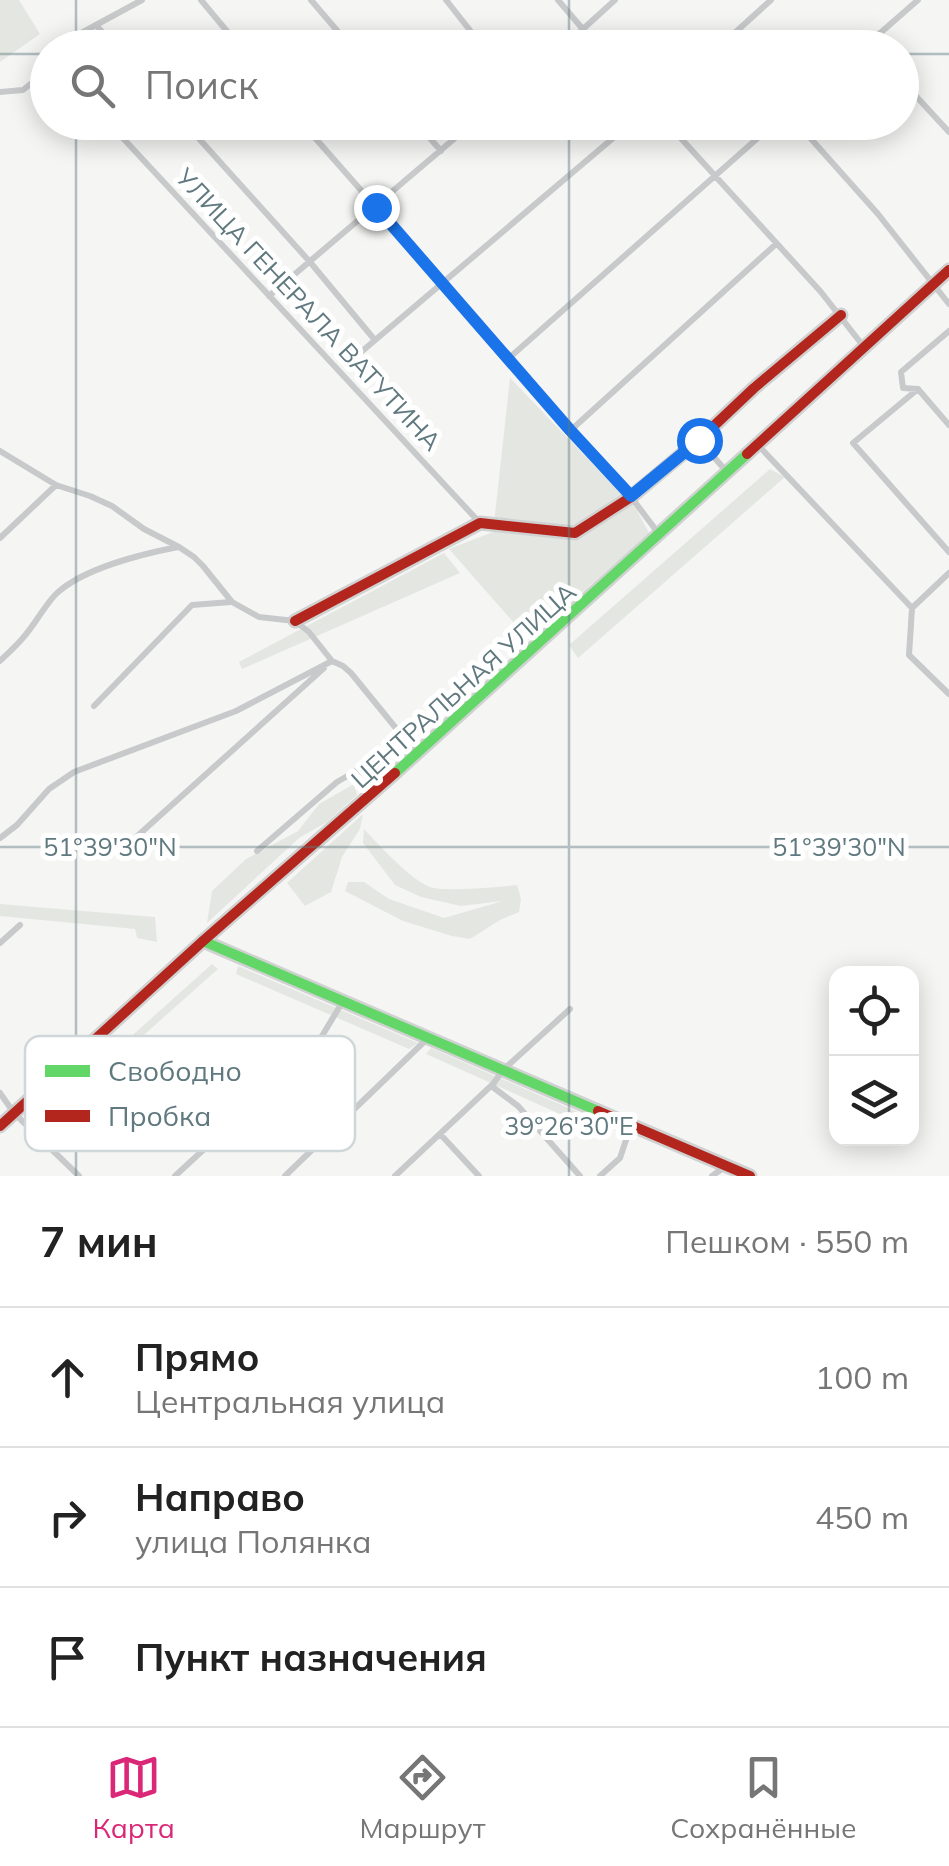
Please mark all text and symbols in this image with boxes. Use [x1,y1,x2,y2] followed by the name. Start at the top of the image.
[30,30,919,140] search box
[65,58,120,113] icon: search
[145,61,258,109] text: Поиск
[169,161,448,457] street label: УЛИЦА ГЕНЕРАЛА ВАТУТИНА
[354,185,400,231] route end
[677,418,723,464] route start
[344,576,582,794] street label: ЦЕНТРАЛЬНАЯ УЛИЦА
[43,831,177,862] text: 51°39'30"N
[772,831,906,862] text: 51°39'30"N
[829,966,919,1146] map controls
[829,966,919,1056] button: locate
[25,1036,355,1151] legend
[108,1053,242,1088] text: Свободно
[829,1056,919,1146] button: layers
[108,1098,211,1133] text: Пробка
[504,1110,634,1141] text: 39°26'30"E
[40,1215,158,1268] text: 7 мин
[665,1221,909,1261] text: Пешком · 550 m
[135,1333,260,1381] text: Прямо
[40,1350,95,1405] icon: ahead
[815,1357,909,1397] text: 100 m
[135,1381,445,1421] text: Центральная улица
[135,1473,305,1521] text: Направо
[40,1490,95,1545] icon: right
[815,1497,909,1537] text: 450 m
[135,1521,372,1561] text: улица Полянка
[40,1630,95,1685] icon: arrive
[135,1633,487,1681] text: Пункт назначения
[92,1750,175,1845] tab: Карта
[360,1750,485,1845] tab: Маршрут
[670,1750,857,1845] tab: Сохранённые

